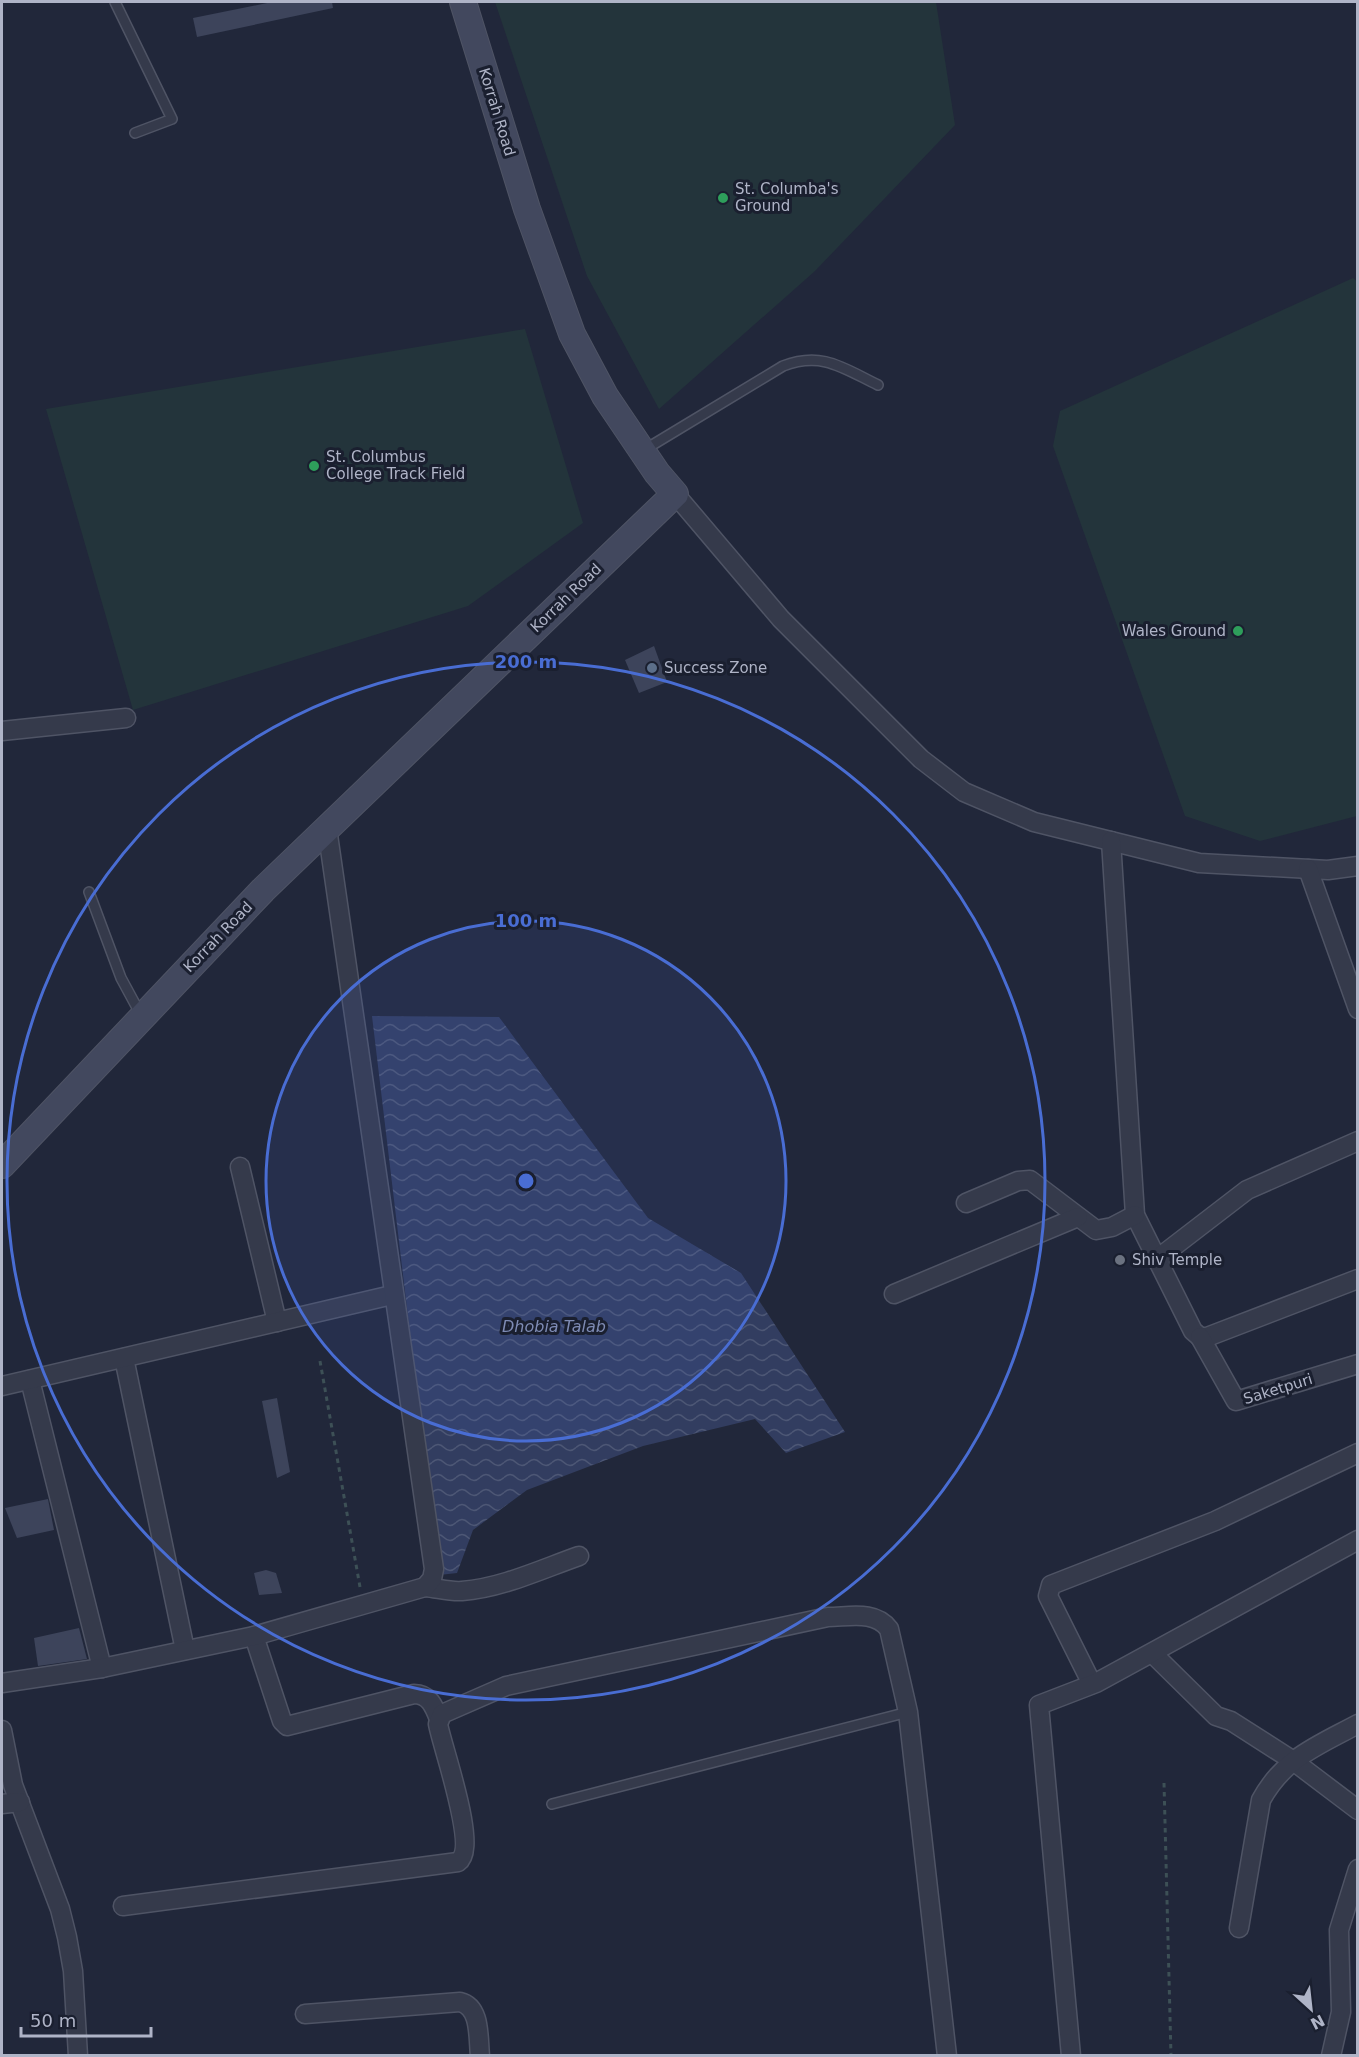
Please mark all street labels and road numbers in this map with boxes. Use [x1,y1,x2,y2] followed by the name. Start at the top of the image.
[475,66,519,158] street label: Korrah Road
[527,560,605,636] street label: Korrah Road
[180,898,256,976] street label: Korrah Road
[1241,1370,1315,1408] street label: Saketpuri

